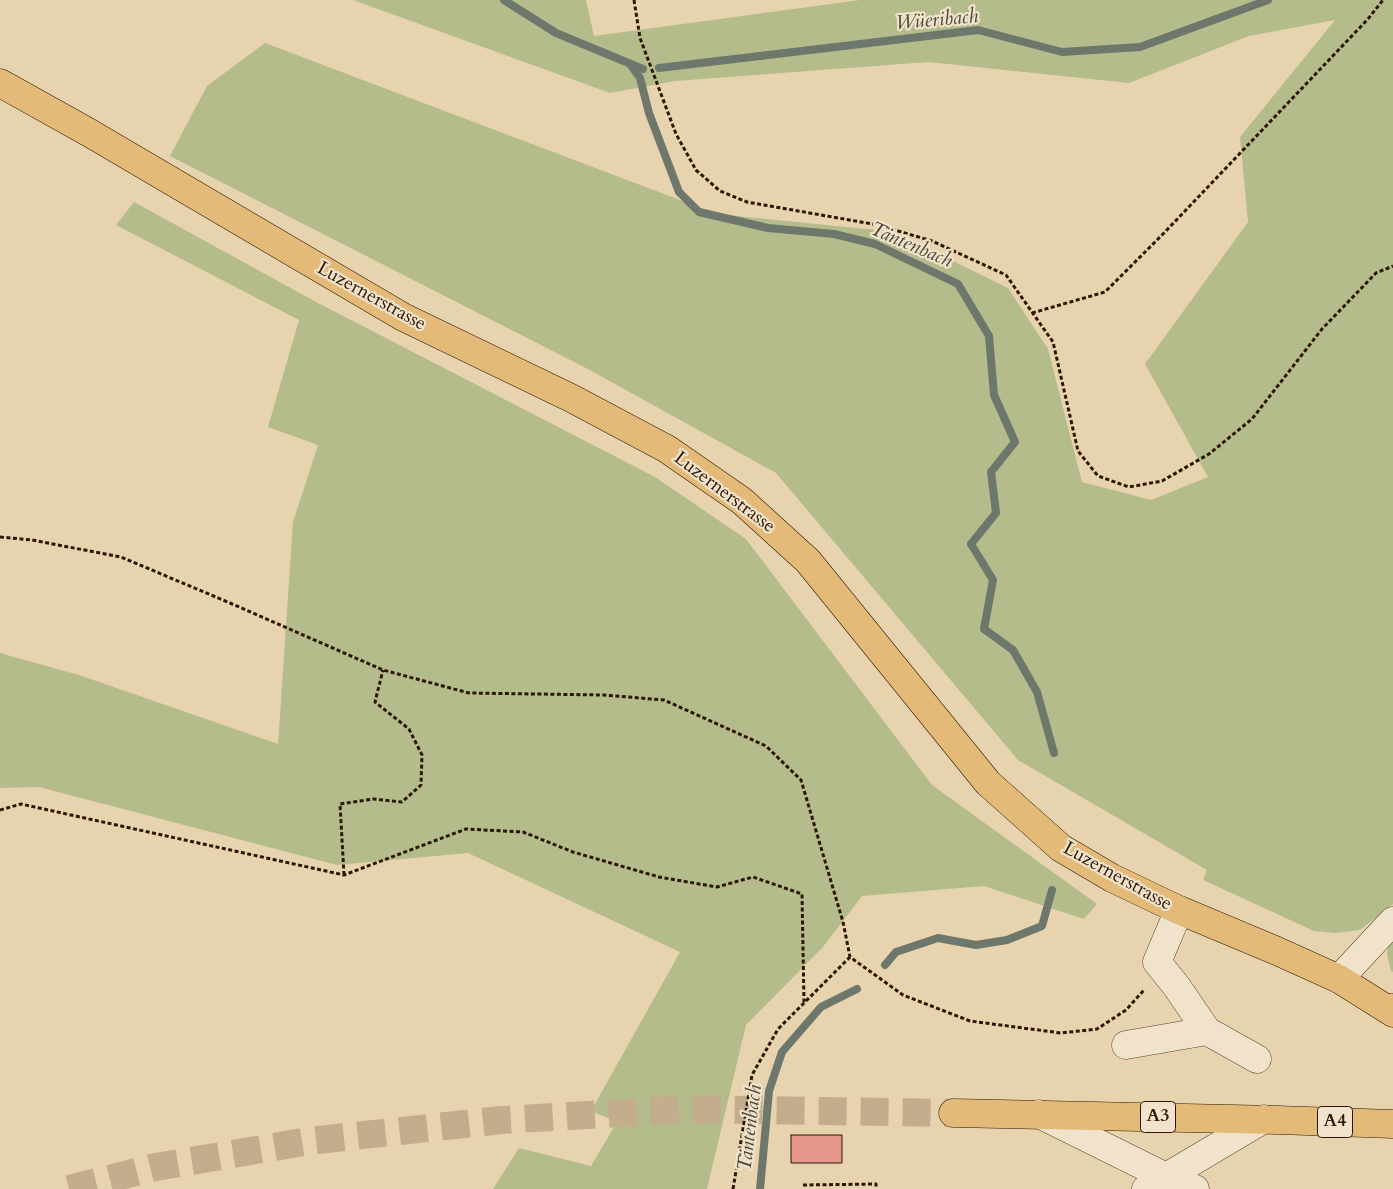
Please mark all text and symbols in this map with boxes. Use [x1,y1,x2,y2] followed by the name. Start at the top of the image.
[895,5,979,37] water label: Wüeribach
[866,218,956,274] water label: Täntenbach
[312,258,430,336] street label: Luzernerstrasse
[669,447,779,539] street label: Luzernerstrasse
[1058,838,1176,916] street label: Luzernerstrasse
[734,1084,768,1172] water label: Täntenbach
[1140,1102,1176,1132] road number: A3
[1318,1106,1352,1138] road number: A4

